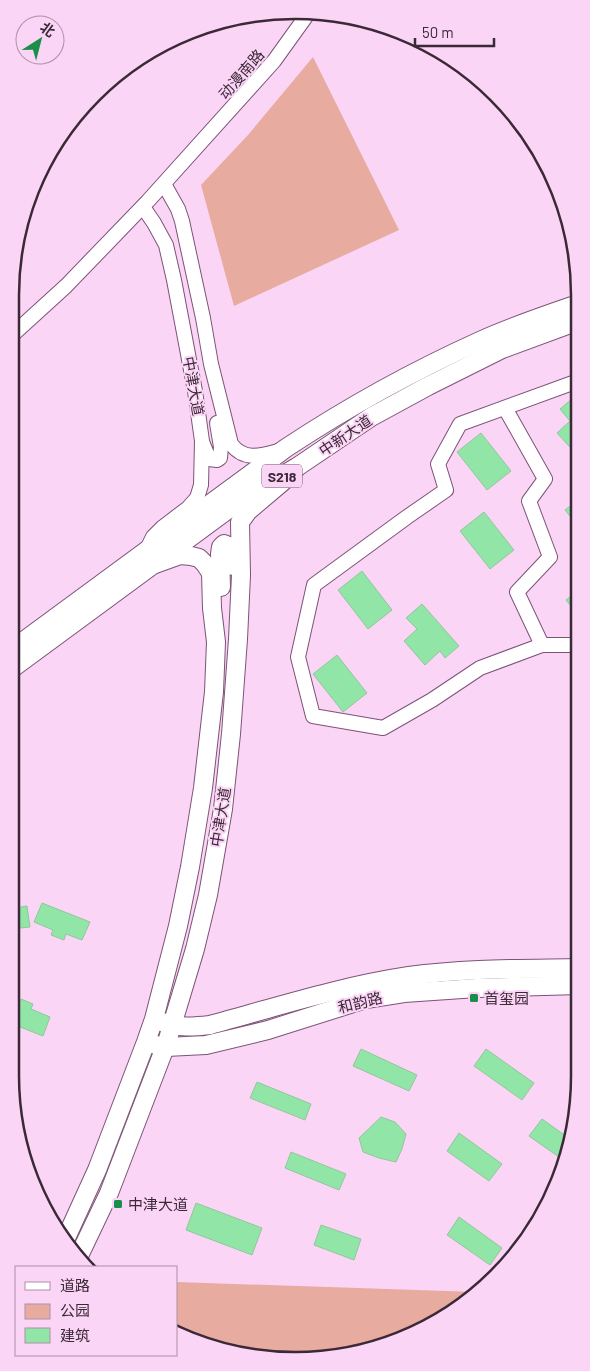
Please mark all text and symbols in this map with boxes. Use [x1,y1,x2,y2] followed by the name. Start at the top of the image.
[15,15,65,65] north arrow
[415,15,494,47] scale bar
[37,18,59,40] text: 北
[422,23,454,41] text: 50 m
[215,45,267,103] street label: 动漫南路
[180,355,208,417] street label: 中津大道
[315,411,375,459] street label: 中新大道
[262,464,302,488] road number: S218
[206,786,234,848] street label: 中津大道
[336,988,384,1016] street label: 和韵路
[484,989,529,1007] place label: 首玺园
[468,992,480,1004] marker: 首玺园
[128,1195,188,1213] place label: 中津大道
[112,1198,124,1210] marker: 中津大道
[15,1266,178,1356] legend
[60,1276,90,1294] text: 道路
[60,1301,90,1319] text: 公园
[60,1326,90,1344] text: 建筑

